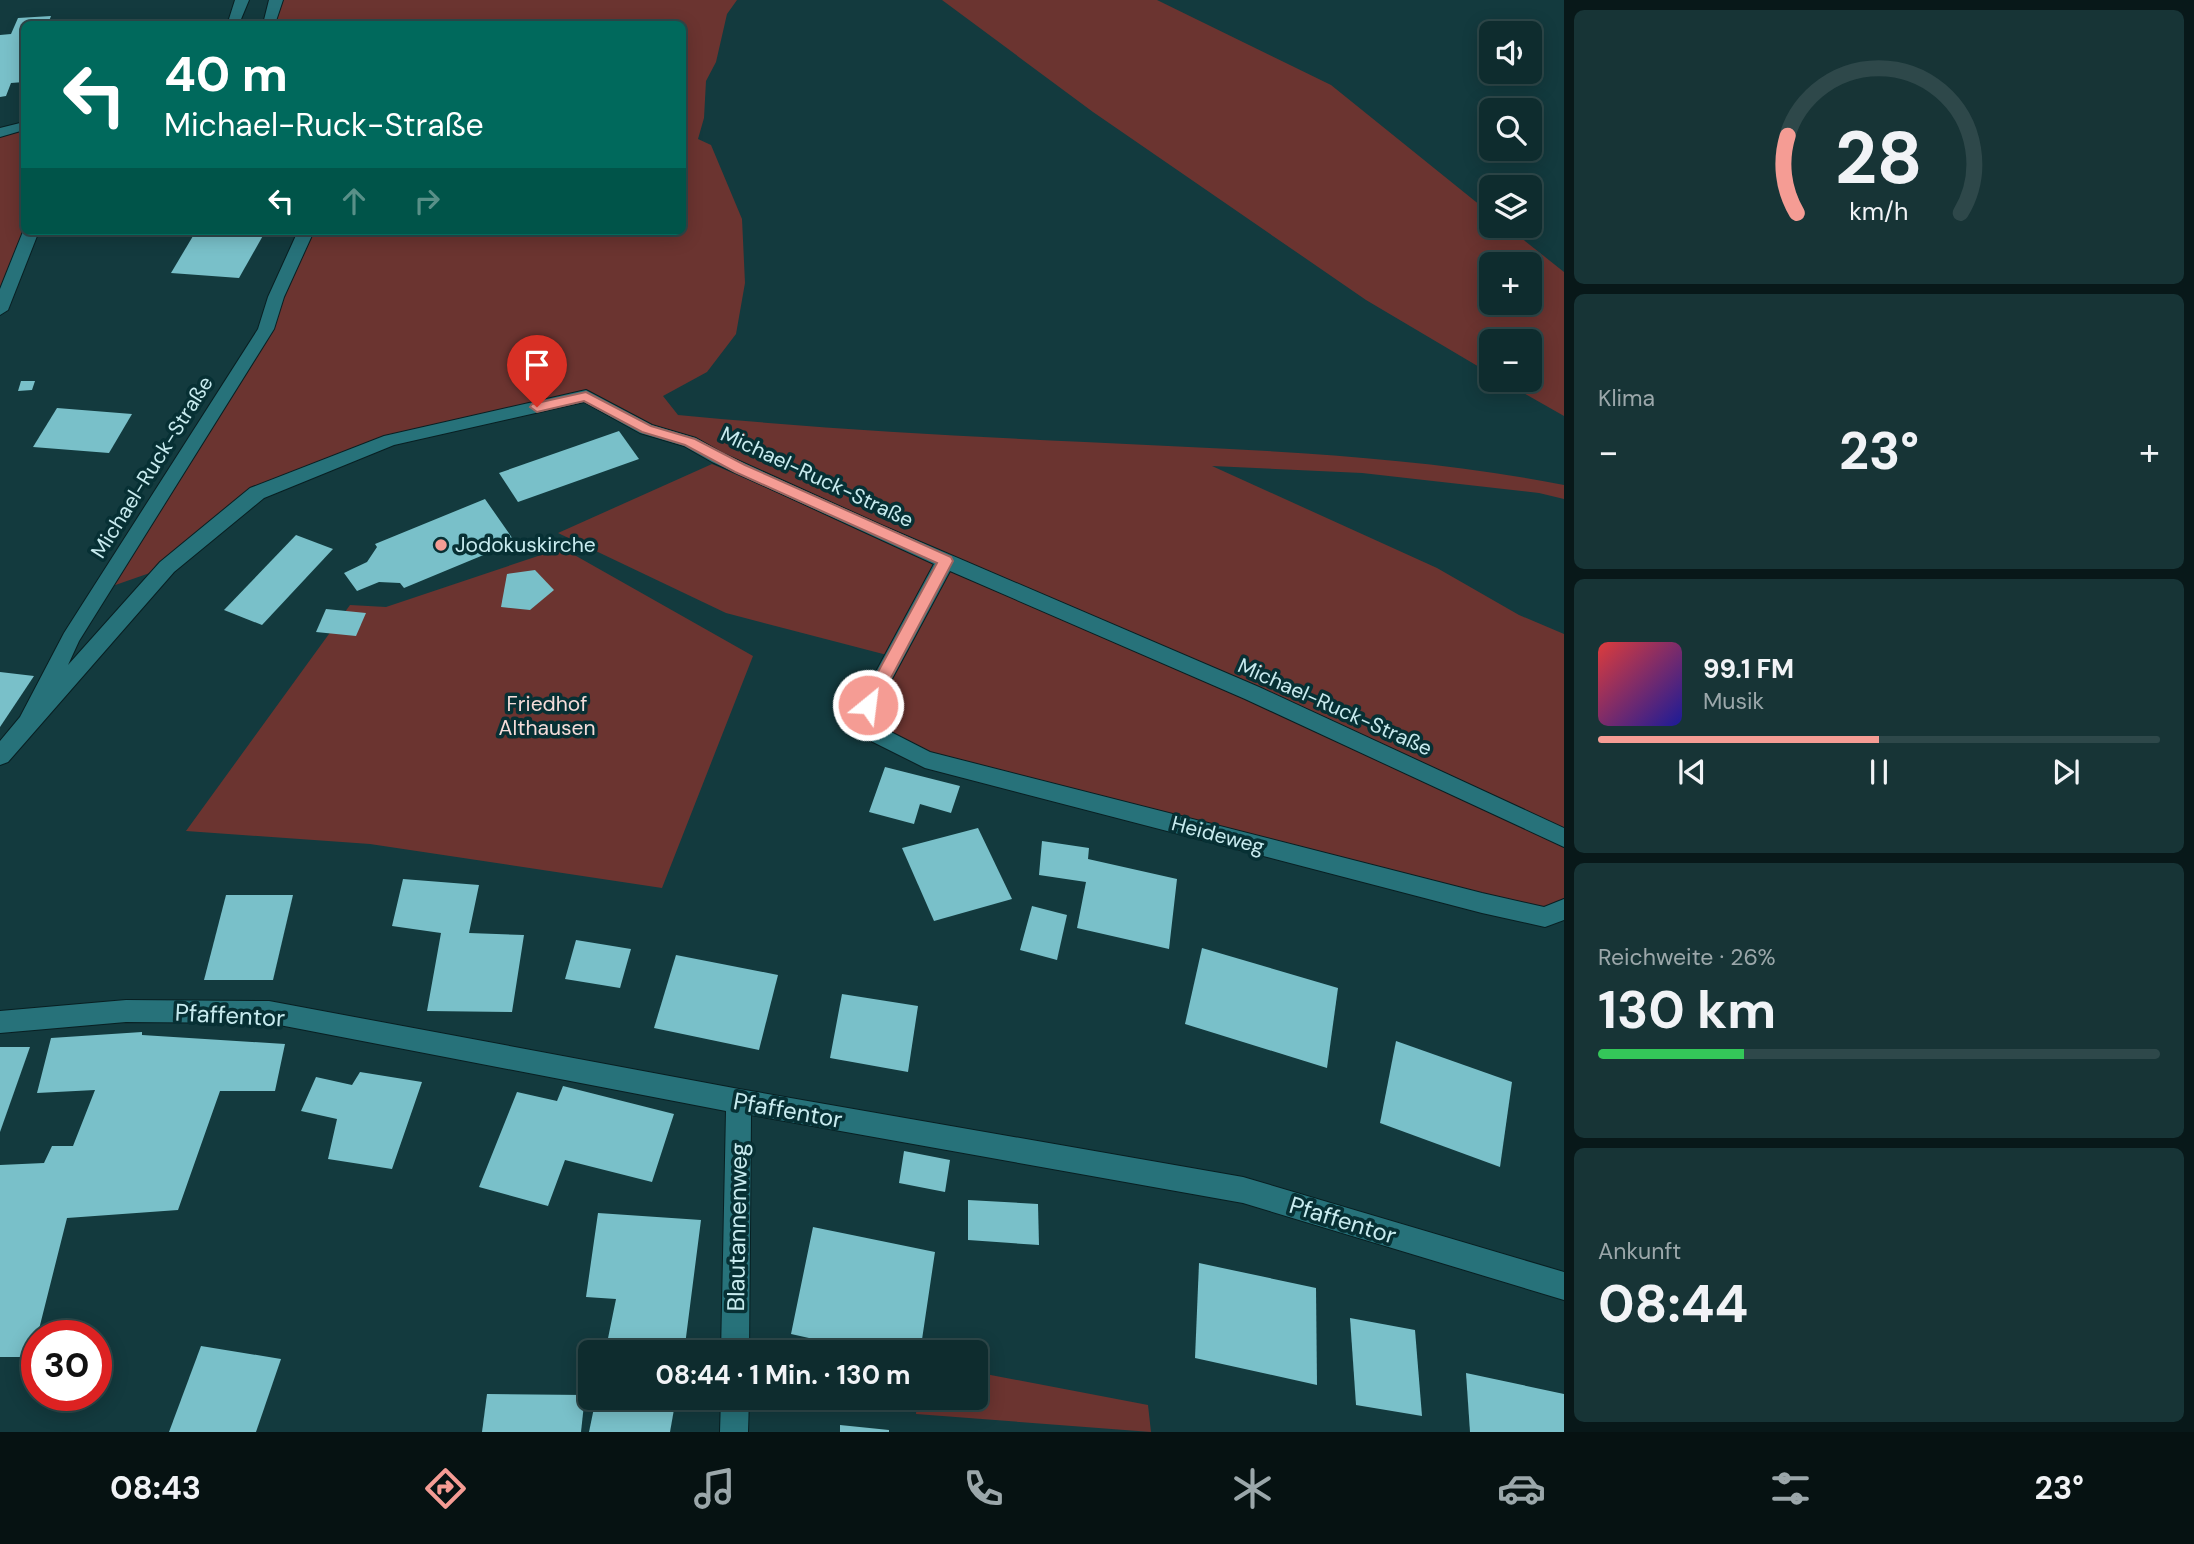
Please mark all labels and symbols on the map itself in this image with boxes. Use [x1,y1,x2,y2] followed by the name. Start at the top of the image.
[507,335,567,407] pin
[85,371,219,563] street label: Michael-Ruck-Straße
[716,420,918,534] street label: Michael-Ruck-Straße
[455,531,596,559] place label: Jodokuskirche
[433,537,449,553] marker: Jodokuskirche
[1233,652,1437,762] street label: Michael-Ruck-Straße
[831,668,905,742] position arrow
[499,690,595,742] park label: Friedhof Althausen
[1168,809,1268,861] street label: Heideweg
[174,997,286,1033] street label: Pfaffentor
[731,1085,845,1135] street label: Pfaffentor
[720,1142,754,1312] street label: Blautannenweg
[1286,1189,1400,1251] street label: Pfaffentor
[21,1320,112,1411] speed limit sign: 30

